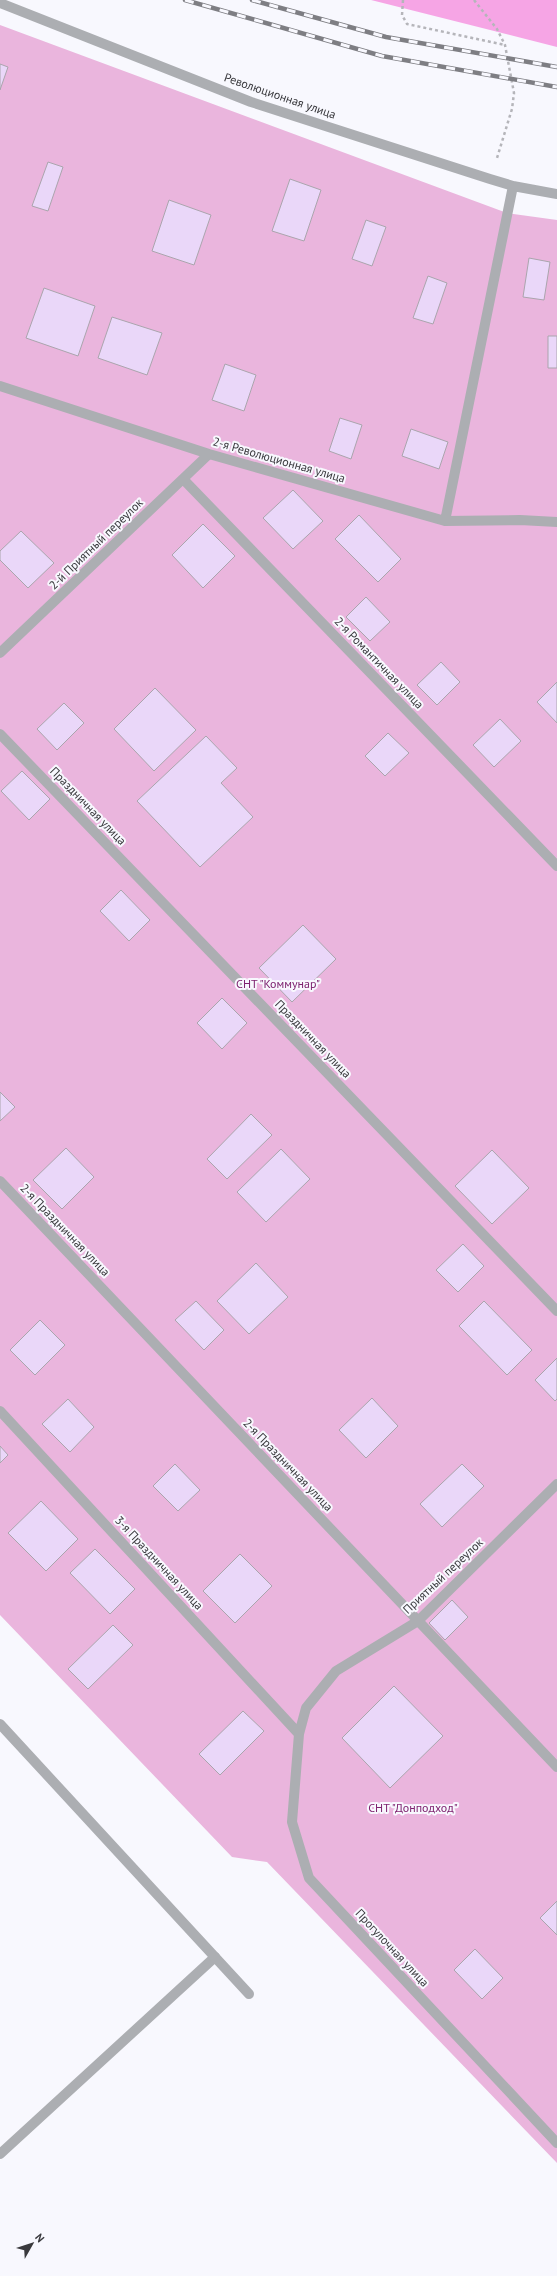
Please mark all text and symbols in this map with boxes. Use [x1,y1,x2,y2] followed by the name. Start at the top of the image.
[222,69,338,122] street label: Революционная улица
[211,433,347,486] street label: 2-я Революционная улица
[46,495,146,592] street label: 2-й Приятный переулок
[332,614,427,712] street label: 2-я Романтичная улица
[47,763,130,848] street label: Праздничная улица
[236,976,320,991] park label: СНТ "Коммунар"
[272,996,355,1081] street label: Праздничная улица
[17,1180,113,1279] street label: 2-я Праздничная улица
[240,1415,336,1514] street label: 2-я Праздничная улица
[112,1513,207,1613] street label: 3-я Праздничная улица
[399,1534,486,1617] street label: Приятный переулок
[368,1800,458,1815] park label: СНТ "Донподход"
[352,1906,432,1990] street label: Прогулочная улица
[12,2224,52,2264] north arrow
[32,2230,47,2245] text: N

